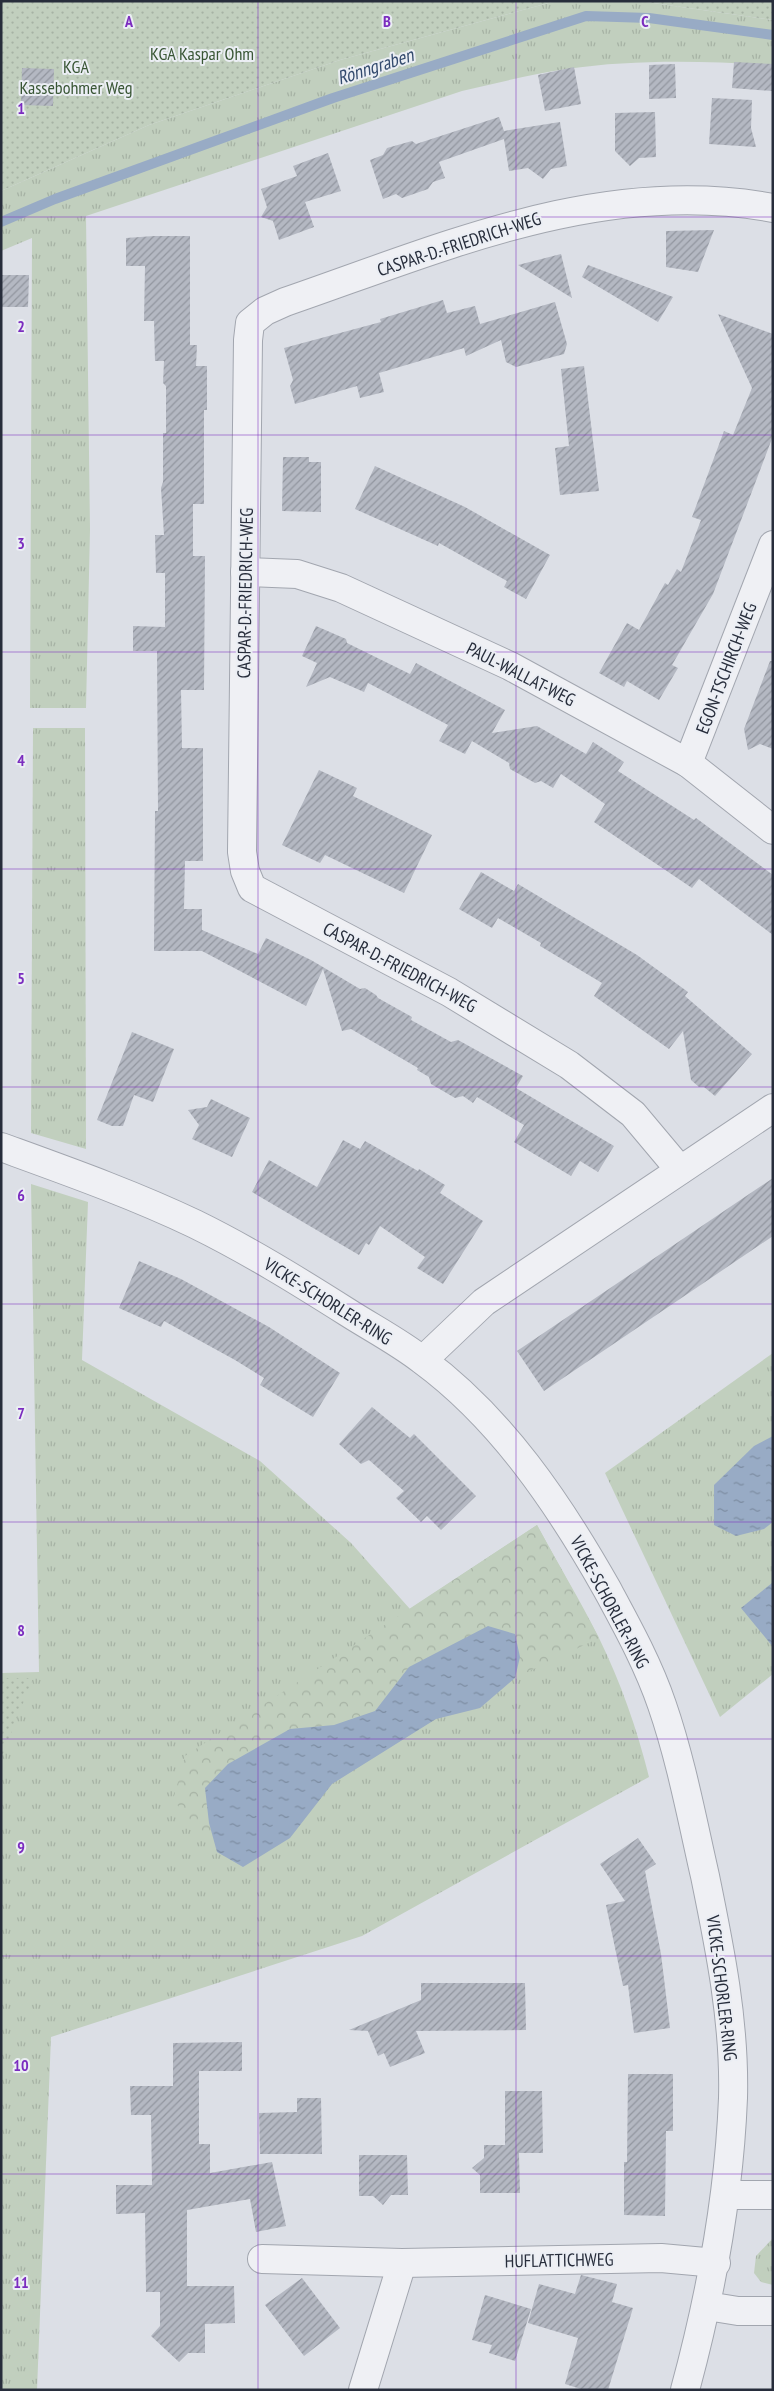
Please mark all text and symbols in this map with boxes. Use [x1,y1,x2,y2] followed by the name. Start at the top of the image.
[124,11,134,31] text: A
[383,11,391,31] text: B
[641,11,649,31] text: C
[150,42,254,65] park label: KGA Kaspar Ohm
[334,42,418,90] water label: Rönngraben
[20,55,132,99] park label: KGA Kassebohmer Weg
[17,98,25,118] text: 1
[374,207,544,281] street label: CASPAR-D.-FRIEDRICH-WEG
[17,316,25,336] text: 2
[232,507,258,679] street label: CASPAR-D.-FRIEDRICH-WEG
[17,533,25,553] text: 3
[690,599,762,737] street label: EGON-TSCHIRCH-WEG
[463,637,580,711] street label: PAUL-WALLAT-WEG
[17,750,25,770] text: 4
[319,917,481,1017] street label: CASPAR-D.-FRIEDRICH-WEG
[17,968,25,988] text: 5
[17,1185,25,1205] text: 6
[259,1252,396,1350] street label: VICKE-SCHORLER-RING
[17,1403,25,1423] text: 7
[565,1531,655,1672] street label: VICKE-SCHORLER-RING
[17,1620,25,1640] text: 8
[17,1837,25,1857] text: 9
[702,1913,742,2062] street label: VICKE-SCHORLER-RING
[13,2055,29,2075] text: 10
[504,2248,614,2272] street label: HUFLATTICHWEG
[13,2272,29,2292] text: 11

